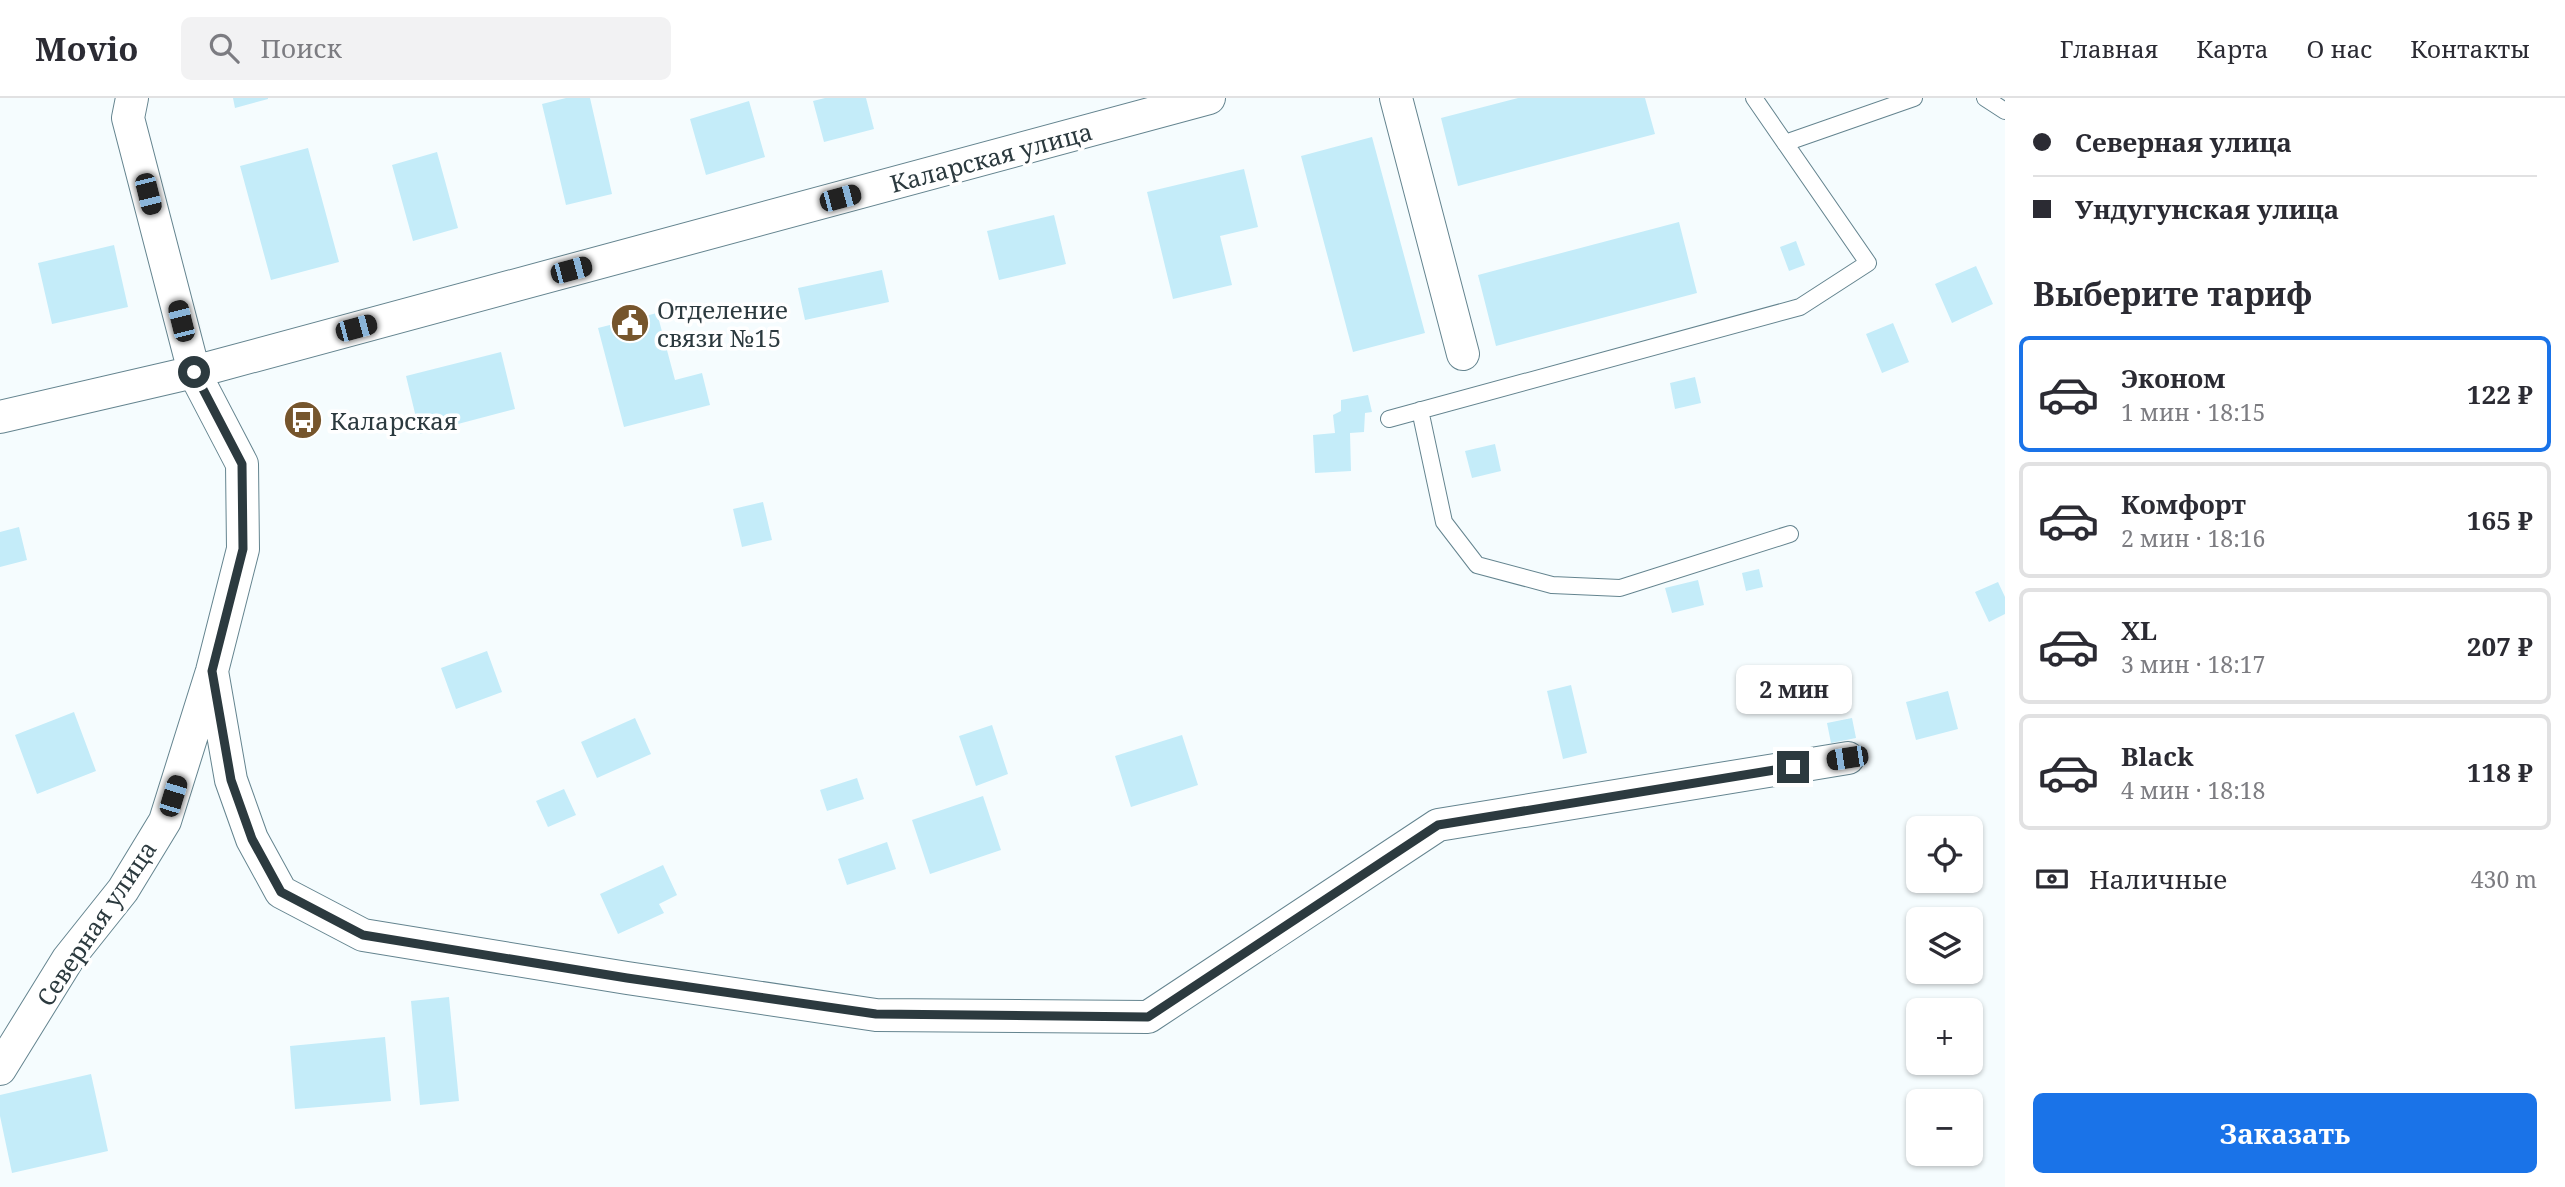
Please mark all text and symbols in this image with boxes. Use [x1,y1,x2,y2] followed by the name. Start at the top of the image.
[181,17,671,80] search box
[35,26,139,71] text: Movio
[205,29,243,67] icon: search
[261,30,342,66] text: Поиск
[2060,32,2158,65] text: Главная
[2196,32,2269,65] text: Карта
[2307,32,2372,65] text: О нас
[2410,32,2530,65] text: Контакты
[886,114,1096,200] street label: Каларская улица
[2075,124,2292,160] text: Северная улица
[133,171,164,217] car
[817,182,864,214] car
[2075,191,2339,227] text: Ундугунская улица
[548,254,595,286] car
[2033,272,2312,315] text: Выберите тариф
[657,293,788,354] place label: Отделение связи №15
[166,298,197,344] car
[609,302,651,344] public building icon: Отделение связи №15
[333,312,380,344] car
[178,356,210,388] route start
[2121,360,2225,396] text: Эконом
[2037,363,2100,426] icon: car
[2467,376,2533,412] text: 122 ₽
[2121,396,2265,428] text: 1 мин · 18:15
[282,399,324,441] bus stop icon: Каларская
[330,404,458,437] place label: Каларская
[2121,486,2246,522] text: Комфорт
[2037,489,2100,552] icon: car
[2467,502,2533,538] text: 165 ₽
[2121,522,2265,554] text: 2 мин · 18:16
[2121,612,2157,648] text: XL
[2037,615,2100,678] icon: car
[2467,628,2533,664] text: 207 ₽
[2121,648,2265,680] text: 3 мин · 18:17
[1735,666,1851,714] callout: 2 мин
[1759,673,1829,705] text: 2 мин
[2121,738,2194,774] text: Black
[2037,741,2100,804] icon: car
[1825,744,1870,772] car
[1777,751,1809,783] route end
[2467,754,2533,790] text: 118 ₽
[157,773,190,819] car
[2121,774,2265,806] text: 4 мин · 18:18
[1906,816,1983,1166] map controls
[1906,816,1983,893] button: locate
[28,834,164,1012] street label: Северная улица
[2033,860,2071,898] icon: cash
[2089,861,2227,897] text: Наличные
[2471,863,2537,895] text: 430 m
[1906,907,1983,984] button: layers
[1906,998,1983,1075] button: +
[1906,1089,1983,1166] button: −
[2033,1093,2537,1173] button: Заказать

